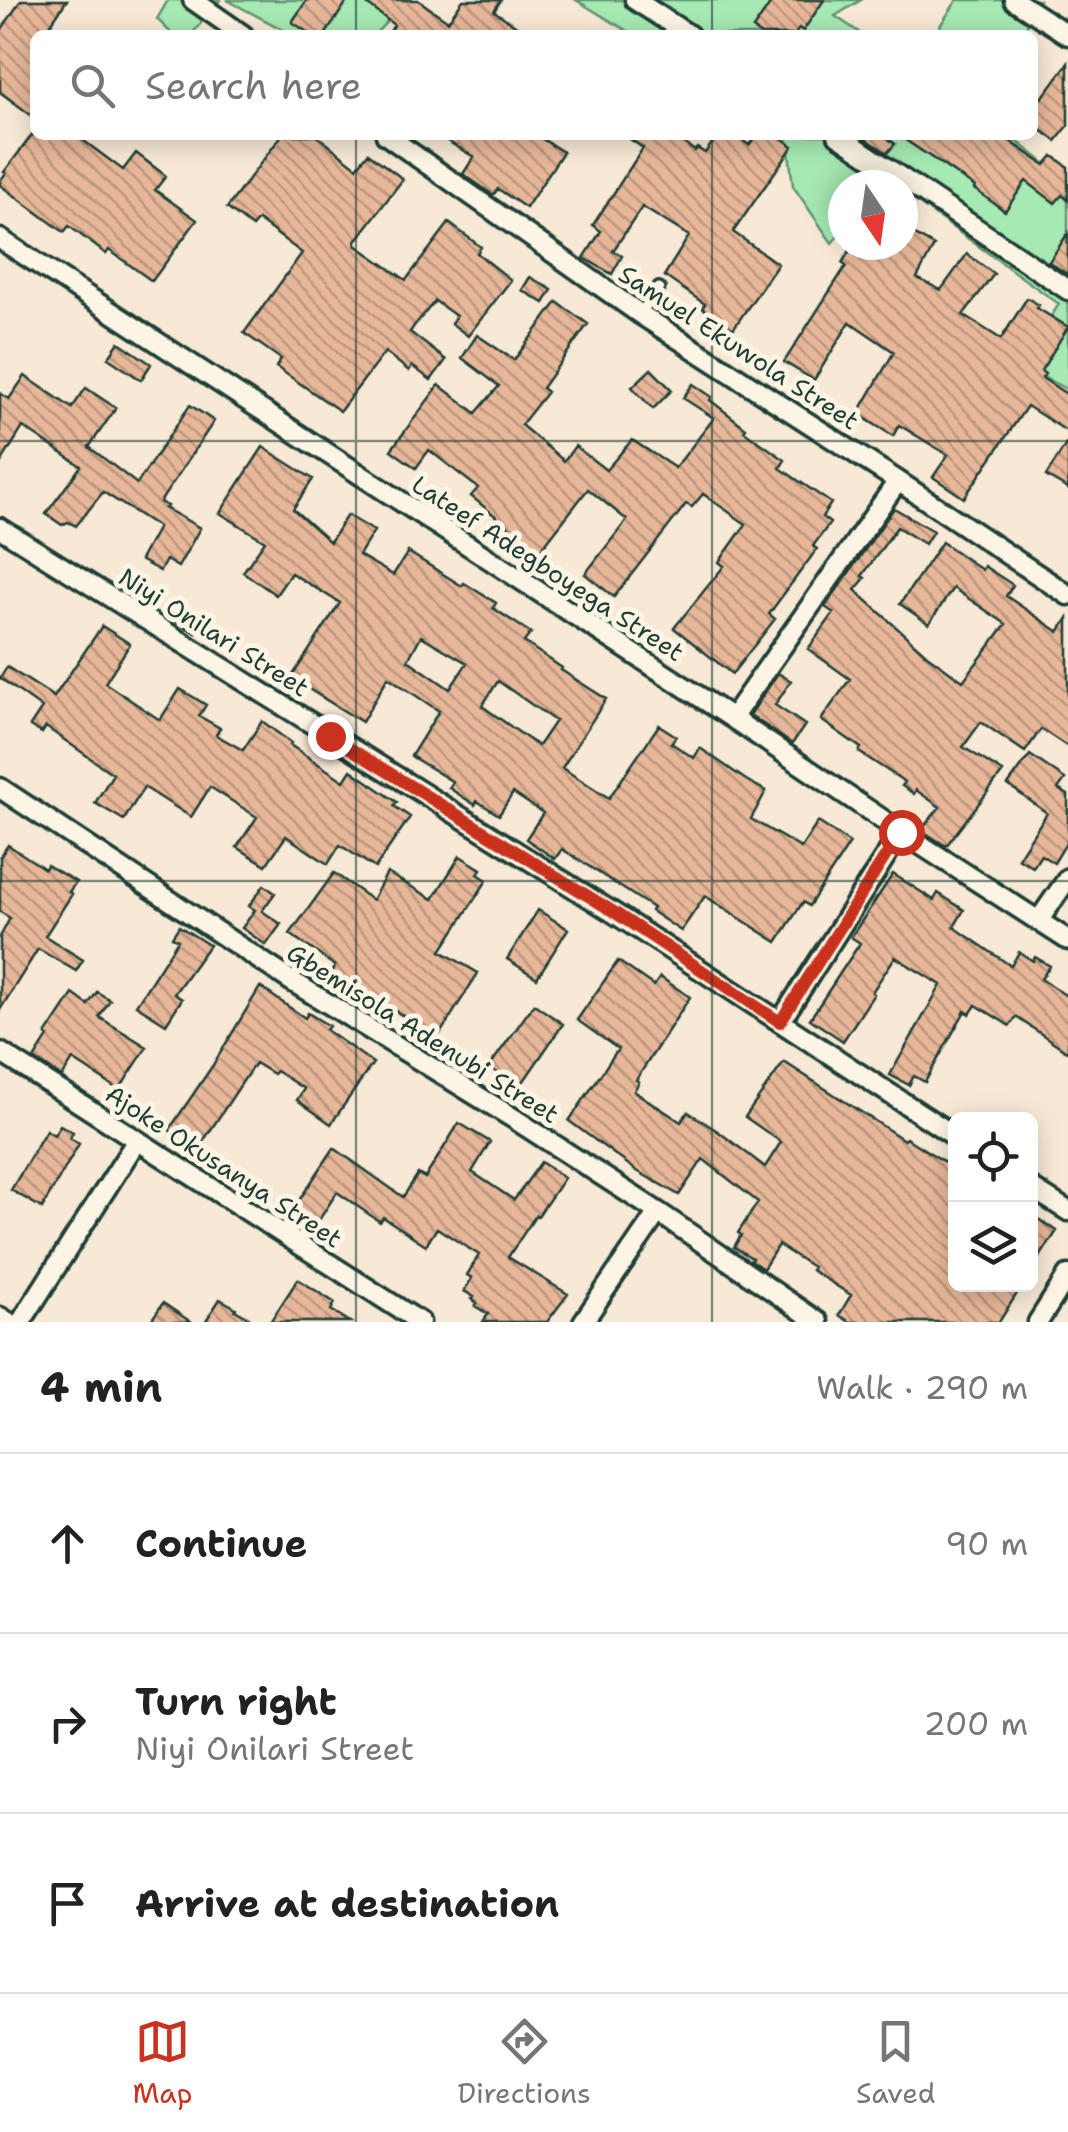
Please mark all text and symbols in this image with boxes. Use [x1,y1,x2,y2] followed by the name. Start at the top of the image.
[30,30,1038,140] search box
[65,58,120,113] icon: search
[145,60,362,111] text: Search here
[828,170,918,260] north arrow
[612,257,866,437] street label: Samuel Ekuwola Street
[405,467,691,669] street label: Lateef Adegboyega Street
[112,560,316,704] street label: Niyi Onilari Street
[308,714,354,760] route end
[879,810,925,856] route start
[281,935,565,1131] street label: Gbemisola Adenubi Street
[99,1077,349,1255] street label: Ajoke Okusanya Street
[948,1112,1038,1292] map controls
[948,1112,1038,1202] button: locate
[948,1202,1038,1292] button: layers
[40,1359,162,1415] text: 4 min
[816,1366,1028,1409] text: Walk · 290 m
[40,1516,95,1571] icon: ahead
[135,1518,307,1569] text: Continue
[945,1522,1028,1565] text: 90 m
[135,1676,337,1727] text: Turn right
[40,1696,95,1751] icon: right
[924,1702,1028,1745] text: 200 m
[135,1727,414,1770] text: Niyi Onilari Street
[40,1876,95,1931] icon: arrive
[135,1878,559,1929] text: Arrive at destination
[133,2014,192,2112] tab: Map
[457,2014,591,2112] tab: Directions
[856,2014,935,2112] tab: Saved

